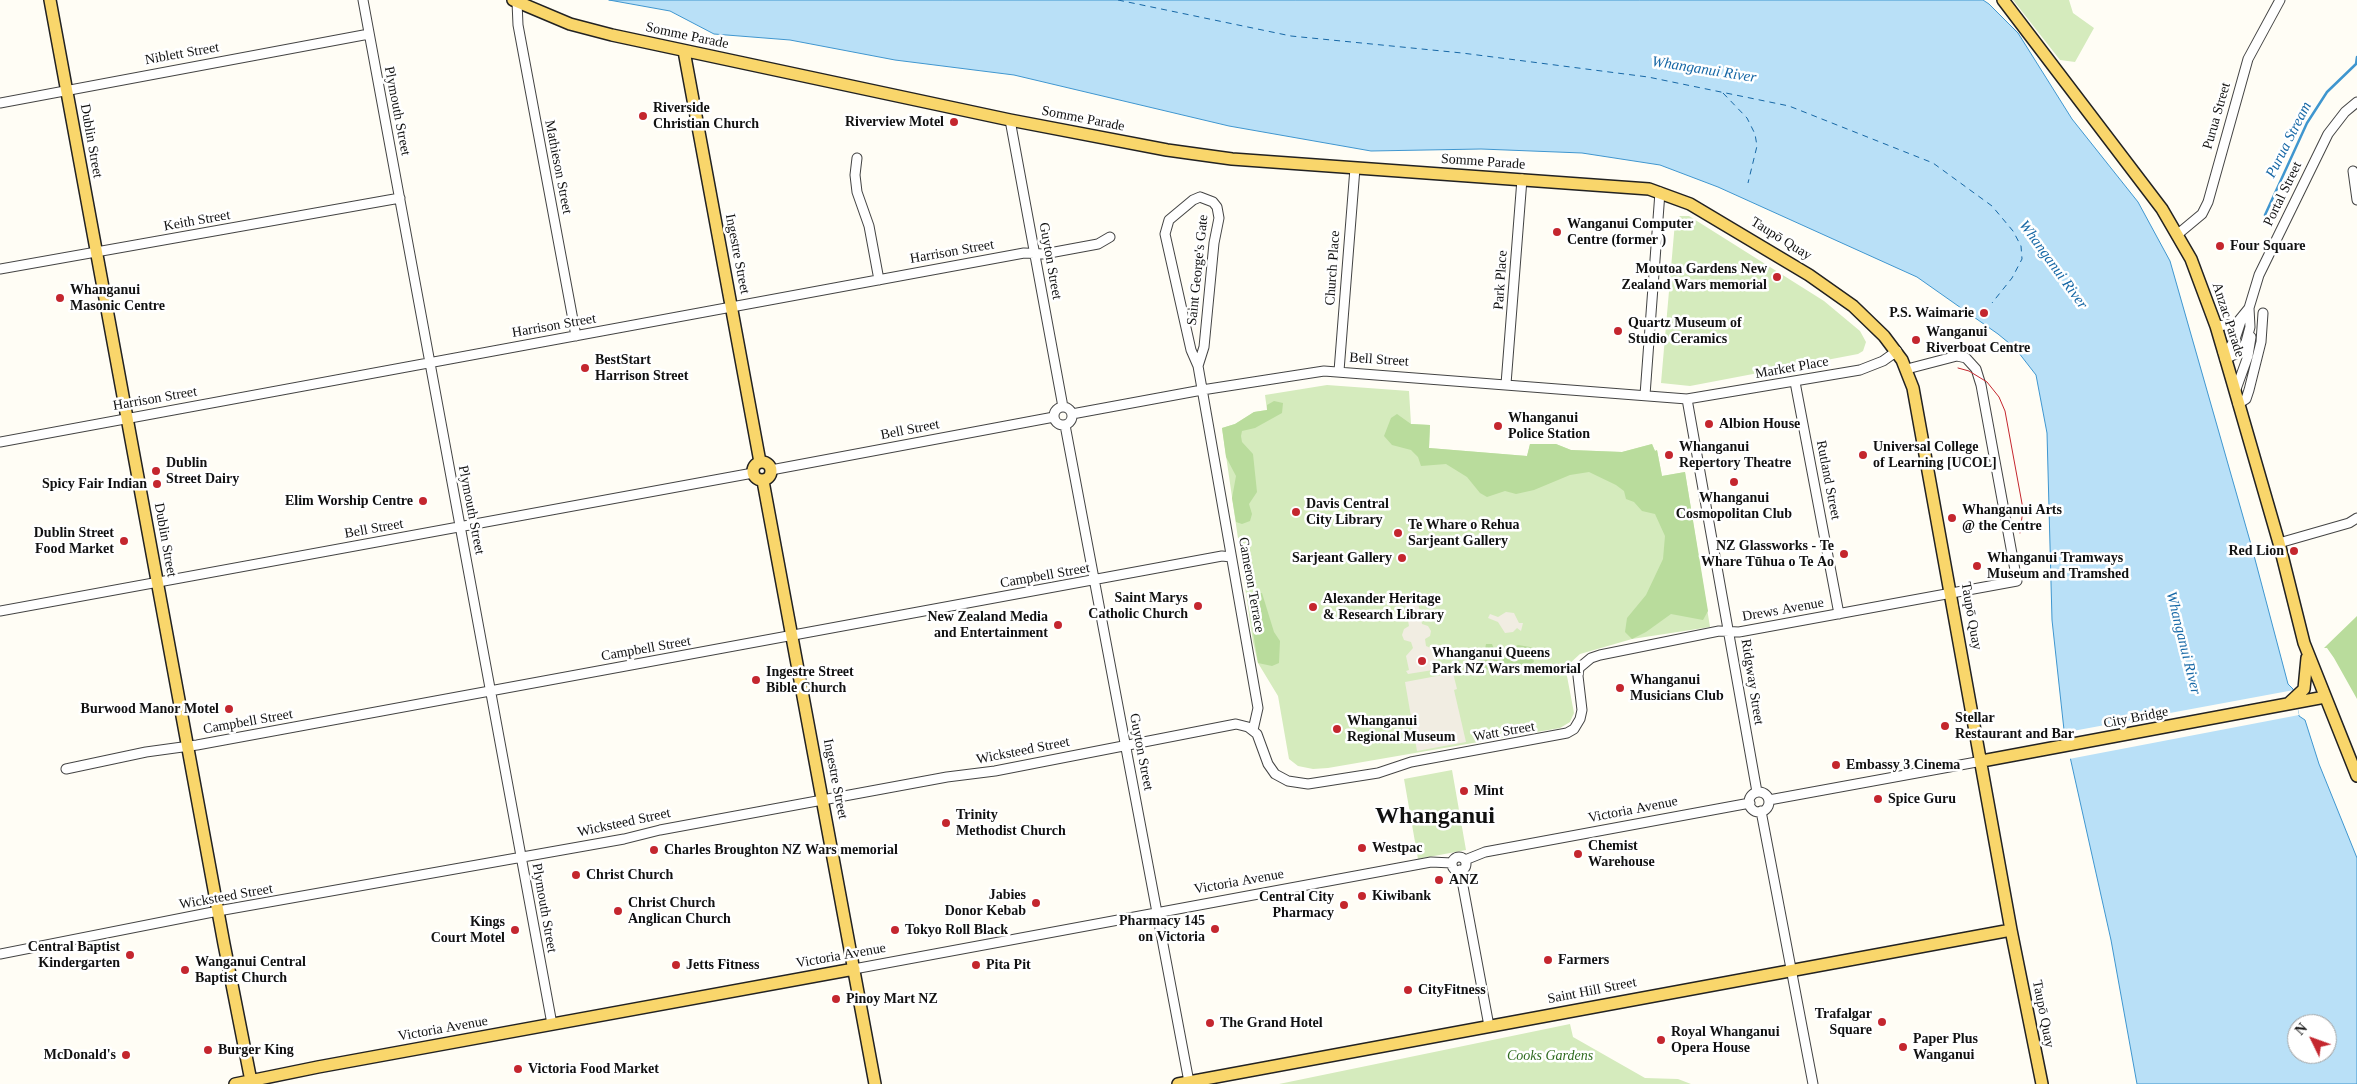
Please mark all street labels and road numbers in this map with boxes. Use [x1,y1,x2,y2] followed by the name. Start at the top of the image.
[644,19,730,53] street label: Somme Parade
[144,39,220,69] street label: Niblett Street
[380,65,414,157] street label: Plymouth Street
[2199,81,2235,151] street label: Purua Street
[76,103,106,179] street label: Dublin Street
[1040,103,1126,135] street label: Somme Parade
[541,119,575,215] street label: Mathieson Street
[1440,151,1526,173] street label: Somme Parade
[2260,159,2306,229] street label: Portal Street
[162,207,232,235] street label: Keith Street
[721,213,753,295] street label: Ingestre Street
[1184,214,1212,326] street label: Saint George's Gate
[1747,214,1815,264] street label: Taupō Quay
[1035,221,1065,301] street label: Guyton Street
[1322,230,1344,306] street label: Church Place
[909,236,995,268] street label: Harrison Street
[1491,250,1511,310] street label: Park Place
[2208,281,2248,359] street label: Anzac Parade
[511,310,597,342] street label: Harrison Street
[1349,350,1409,370] street label: Bell Street
[1754,353,1830,383] street label: Market Place
[112,383,198,415] street label: Harrison Street
[879,416,941,444] street label: Bell Street
[1812,439,1844,521] street label: Rutland Street
[454,464,488,556] street label: Plymouth Street
[150,502,180,578] street label: Dublin Street
[343,516,405,542] street label: Bell Street
[1234,536,1268,634] street label: Cameron Terrace
[999,560,1091,592] street label: Campbell Street
[1957,581,1985,651] street label: Taupō Quay
[1741,595,1825,625] street label: Drews Avenue
[600,633,692,665] street label: Campbell Street
[1737,638,1767,726] street label: Ridgway Street
[2102,703,2170,733] street label: City Bridge
[202,706,294,738] street label: Campbell Street
[1125,712,1157,792] street label: Guyton Street
[1472,718,1536,746] street label: Watt Street
[975,734,1071,768] street label: Wicksteed Street
[819,738,851,820] street label: Ingestre Street
[1587,793,1679,827] street label: Victoria Avenue
[576,805,672,841] street label: Wicksteed Street
[528,862,560,954] street label: Plymouth Street
[1193,866,1285,898] street label: Victoria Avenue
[178,881,274,913] street label: Wicksteed Street
[795,940,887,972] street label: Victoria Avenue
[1546,974,1638,1008] street label: Saint Hill Street
[2028,979,2058,1049] street label: Taupō Quay
[397,1013,489,1045] street label: Victoria Avenue

